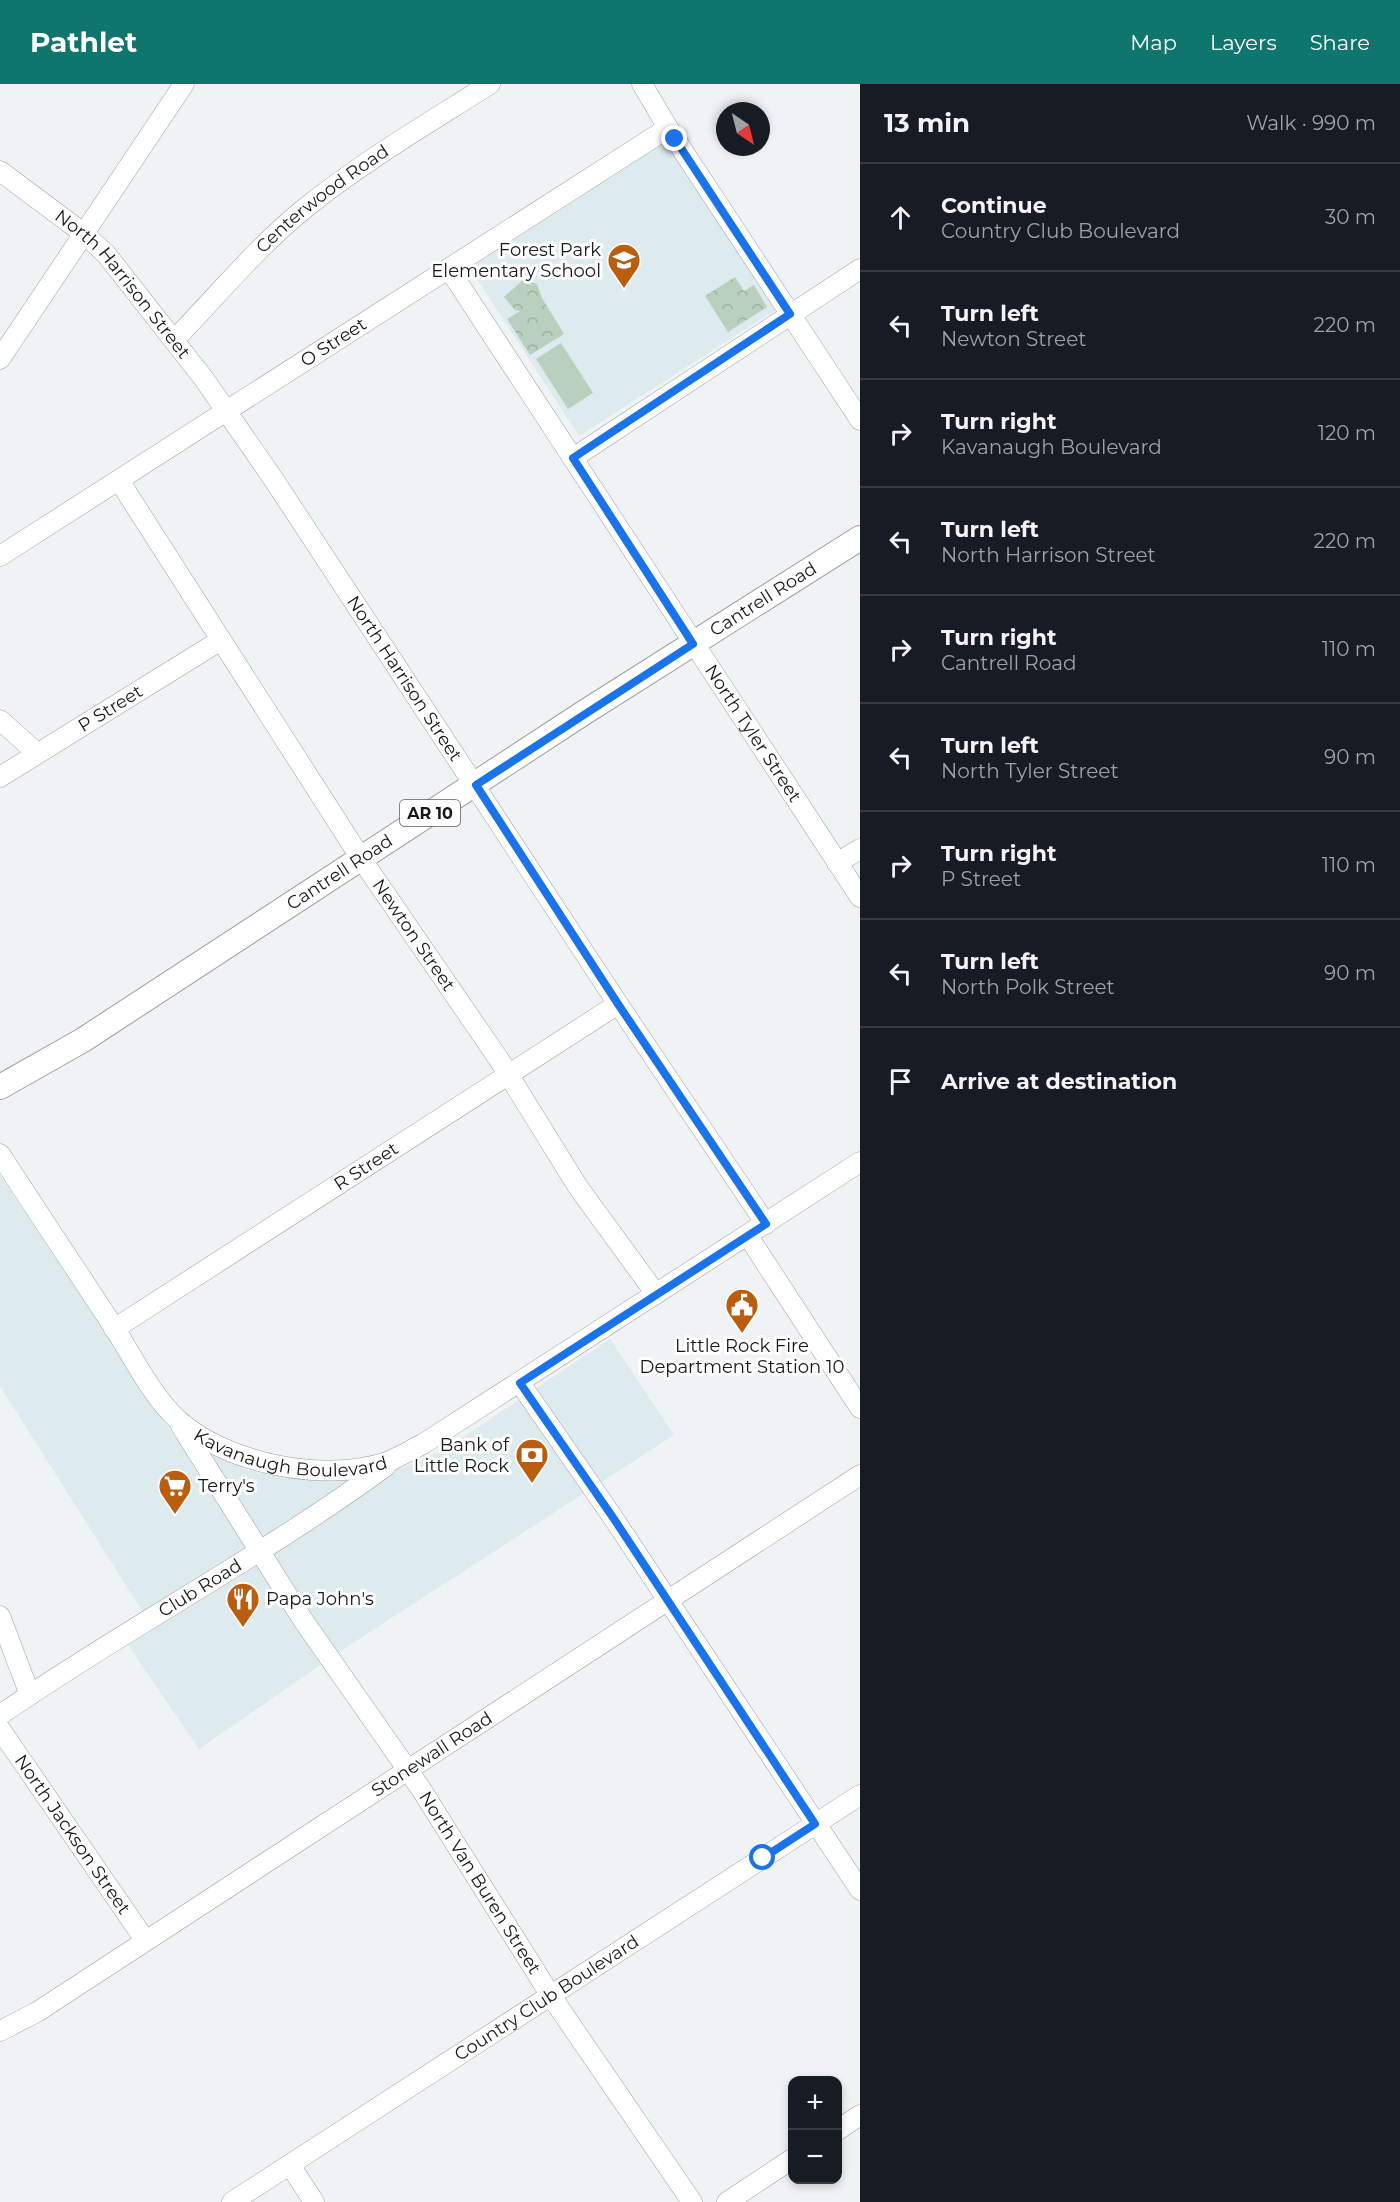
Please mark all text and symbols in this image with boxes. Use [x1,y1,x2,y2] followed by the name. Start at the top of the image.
[30,25,137,59] text: Pathlet
[1130,30,1177,55] text: Map
[1210,30,1277,55] text: Layers
[1310,30,1370,55] text: Share
[716,102,770,156] north arrow
[884,107,970,139] text: 13 min
[1246,111,1376,135] text: Walk · 990 m
[661,125,687,151] route end
[251,140,393,258] street label: Centerwood Road
[941,192,1047,219] text: Continue
[884,201,917,234] icon: ahead
[51,205,195,363] street label: North Harrison Street
[1325,205,1376,229] text: 30 m
[941,219,1180,243] text: Country Club Boulevard
[431,239,601,282] place label: Forest Park Elementary School
[606,242,642,289] school or university icon: Forest Park Elementary School
[941,300,1039,327] text: Turn left
[884,309,917,342] icon: left
[296,313,371,372] street label: O Street
[1314,313,1376,337] text: 220 m
[941,327,1086,351] text: Newton Street
[941,408,1056,435] text: Turn right
[884,417,917,450] icon: right
[1318,421,1376,445] text: 120 m
[941,435,1162,459] text: Kavanaugh Boulevard
[941,516,1039,543] text: Turn left
[884,525,917,558] icon: left
[1314,529,1376,553] text: 220 m
[941,543,1156,567] text: North Harrison Street
[706,557,821,641] street label: Cantrell Road
[342,592,467,765] street label: North Harrison Street
[941,624,1056,651] text: Turn right
[884,633,917,666] icon: right
[1322,637,1376,661] text: 110 m
[941,651,1077,675] text: Cantrell Road
[700,660,806,806] street label: North Tyler Street
[74,680,147,737] street label: P Street
[941,732,1039,759] text: Turn left
[884,741,917,774] icon: left
[1324,745,1376,769] text: 90 m
[941,759,1119,783] text: North Tyler Street
[400,800,460,826] road number: AR 10
[283,830,397,915] street label: Cantrell Road
[941,840,1056,867] text: Turn right
[884,849,917,882] icon: right
[1322,853,1376,877] text: 110 m
[941,867,1021,891] text: P Street
[368,875,460,995] street label: Newton Street
[941,948,1039,975] text: Turn left
[884,957,917,990] icon: left
[1324,961,1376,985] text: 90 m
[941,975,1115,999] text: North Polk Street
[884,1065,917,1098] icon: arrive
[941,1068,1177,1095] text: Arrive at destination
[330,1138,402,1195] street label: R Street
[724,1287,760,1334] public building icon: Little Rock Fire Department Station 10
[640,1335,844,1378] place label: Little Rock Fire Department Station 10
[190,1424,390,1482] street label: Kavanaugh Boulevard
[414,1434,510,1477] place label: Bank of Little Rock
[514,1437,550,1484] bank icon: Bank of Little Rock
[157,1468,193,1515] supermarket icon: Terry's
[198,1475,255,1497] place label: Terry's
[154,1554,246,1622] street label: Club Road
[225,1581,261,1628] restaurant icon: Papa John's
[266,1588,374,1610] place label: Papa John's
[367,1707,496,1802] street label: Stonewall Road
[10,1750,135,1919] street label: North Jackson Street
[414,1787,545,1978] street label: North Van Buren Street
[749,1844,775,1870] route start
[450,1930,643,2066] street label: Country Club Boulevard
[788,2076,842,2184] map controls
[788,2076,842,2130] button: +
[788,2130,842,2184] button: −

